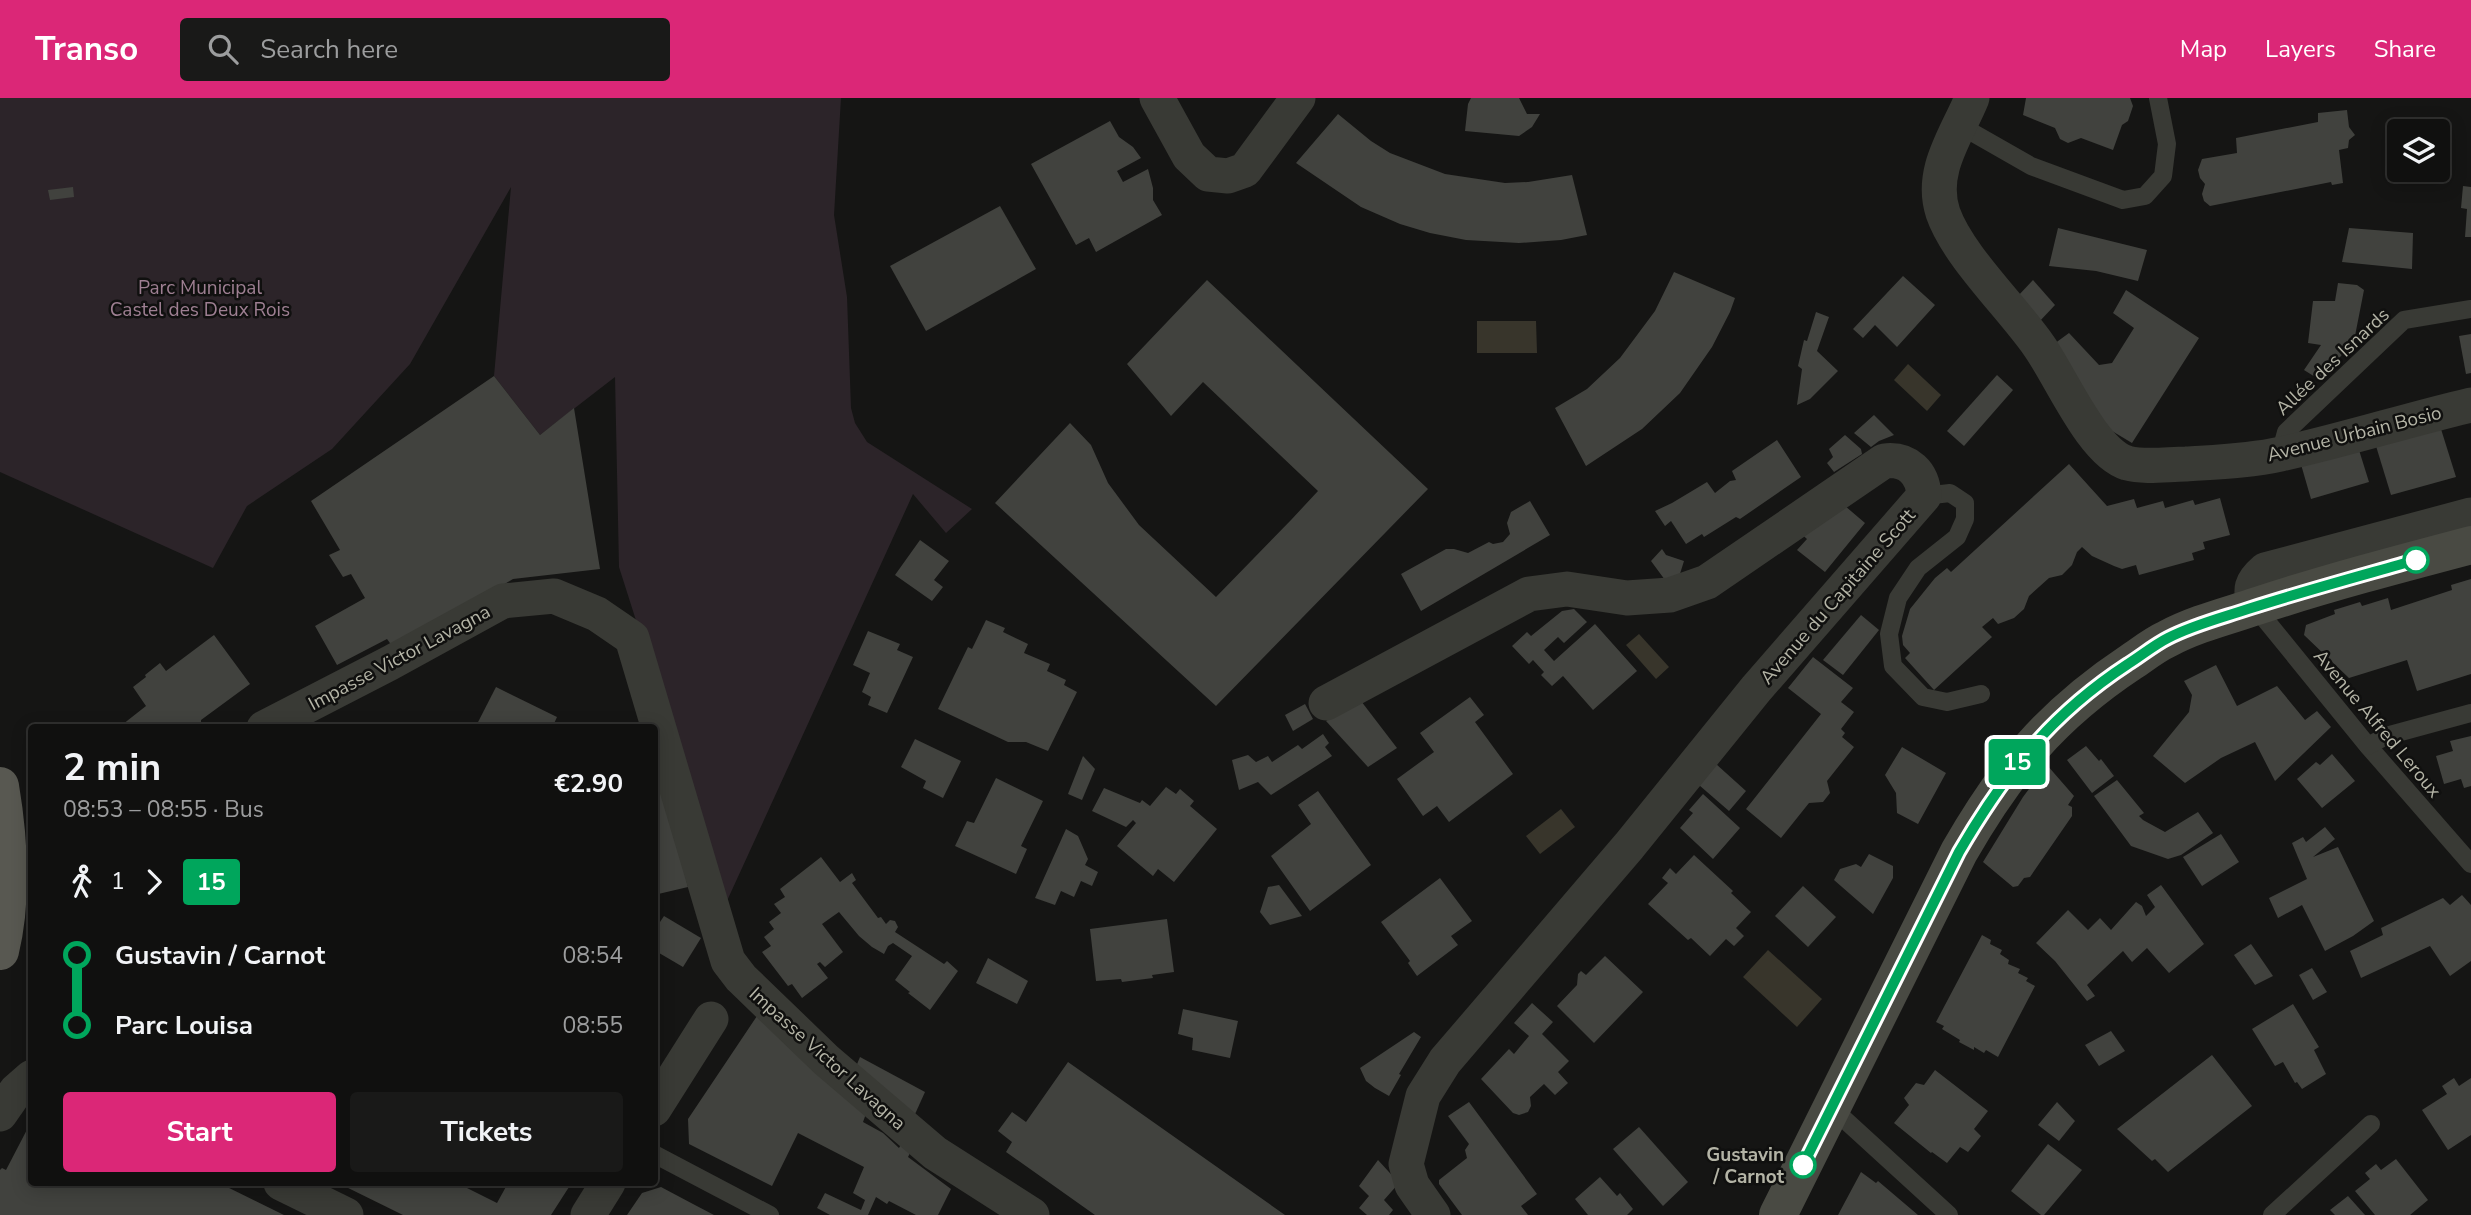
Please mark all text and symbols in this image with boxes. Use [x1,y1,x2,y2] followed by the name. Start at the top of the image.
[180,18,670,81] search box
[35,27,138,72] text: Transo
[204,30,242,68] icon: search
[260,32,398,67] text: Search here
[2180,33,2227,65] text: Map
[2265,33,2336,65] text: Layers
[2374,33,2436,65] text: Share
[2387,119,2450,182] map controls
[2387,119,2450,182] button: layers
[110,275,290,323] park label: Parc Municipal Castel des Deux Rois
[2270,302,2395,421] street label: Allée des Isnards
[2264,400,2444,468] street label: Avenue Urbain Bosio
[1754,503,1922,690] street label: Avenue du Capitaine Scott
[2403,547,2429,573] unlabelled marker
[304,599,495,717] street label: Impasse Victor Lavagna
[2307,644,2447,803] street label: Avenue Alfred Leroux
[1986,739,2048,785] line badge: 15
[63,742,161,793] text: 2 min
[2003,746,2031,778] text: 15
[554,766,623,801] text: €2.90
[63,794,264,825] text: 08:53 – 08:55 · Bus
[63,863,101,901] icon: walk
[135,863,173,901] icon: forward
[111,866,125,897] text: 1
[197,866,226,898] text: 15
[115,938,325,973] text: Gustavin / Carnot
[563,940,623,971] text: 08:54
[743,981,911,1136] street label: Impasse Victor Lavagna
[115,1008,253,1043] text: Parc Louisa
[563,1010,623,1041] text: 08:55
[63,1092,336,1172] button: Start
[350,1092,623,1172] button: Tickets
[1706,1142,1785,1190] place label: Gustavin / Carnot
[1790,1152,1816,1178] marker: Gustavin / Carnot

